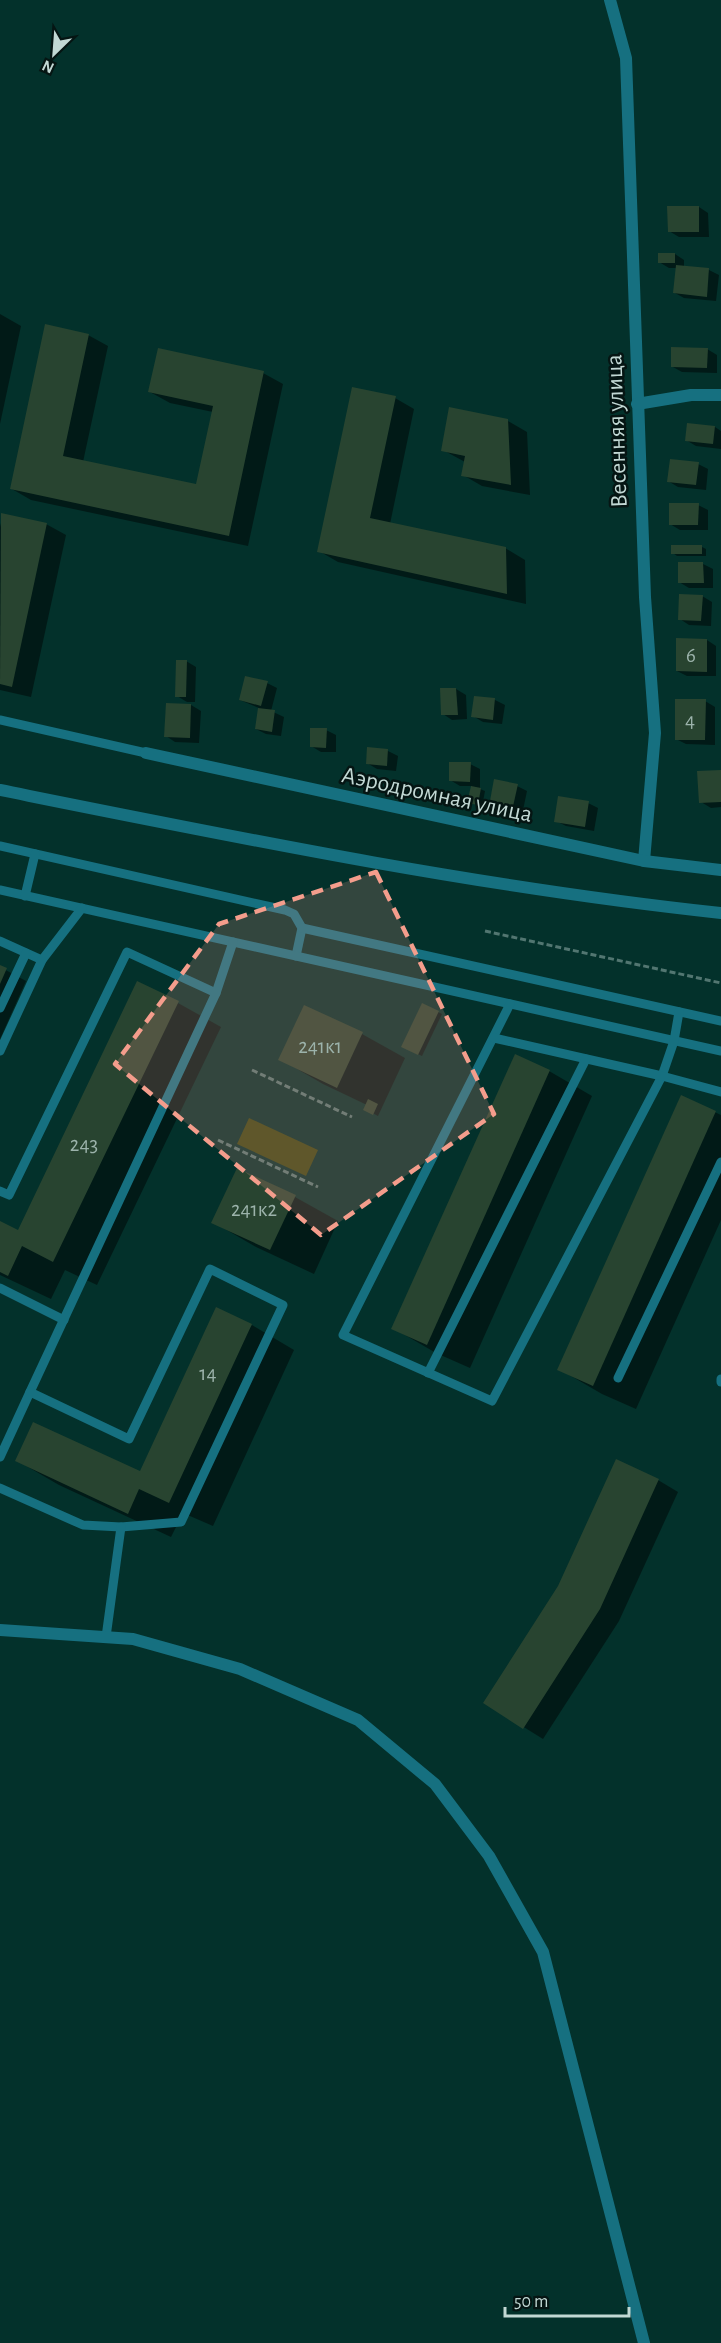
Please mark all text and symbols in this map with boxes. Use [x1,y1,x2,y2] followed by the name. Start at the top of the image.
[24,24,84,84] north arrow
[40,57,57,76] text: N
[602,354,632,508] street label: Весенняя улица
[686,645,696,666] house number: 6
[685,710,695,731] house number: 4
[340,763,534,827] street label: Аэродромная улица
[298,1036,342,1057] house number: 241к1
[70,1134,98,1155] house number: 243
[231,1199,277,1220] house number: 241к2
[199,1363,217,1384] house number: 14
[505,2280,630,2318] scale bar
[514,2293,548,2311] text: 50 m

